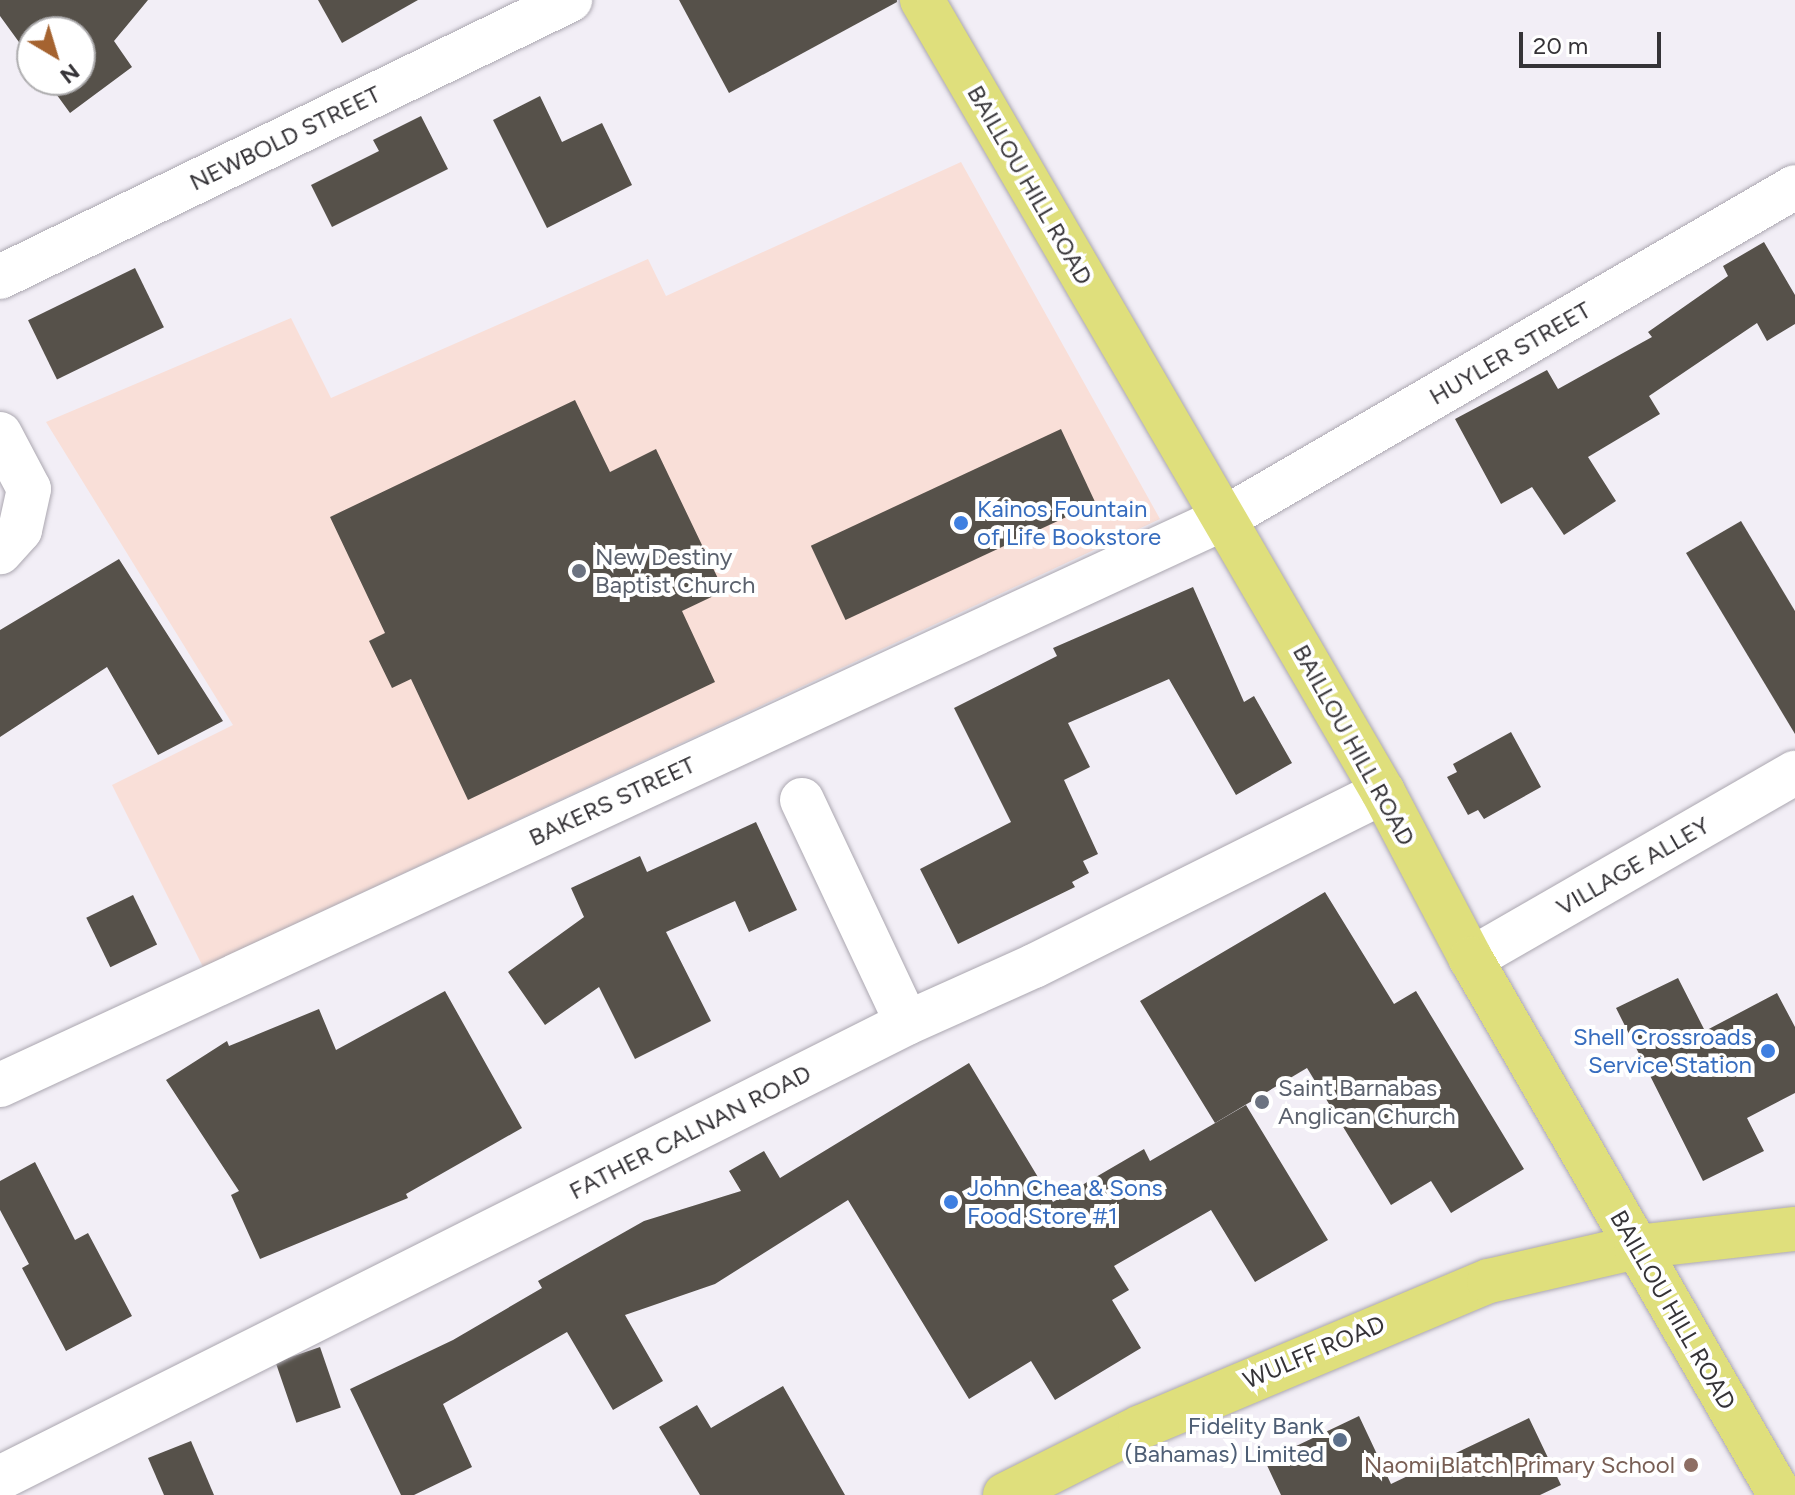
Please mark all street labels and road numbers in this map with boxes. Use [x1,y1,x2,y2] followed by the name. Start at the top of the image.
[185,79,385,197] street label: NEWBOLD STREET
[961,80,1099,290] street label: BAILLOU HILL ROAD
[1424,295,1596,411] street label: HUYLER STREET
[1287,640,1421,850] street label: BAILLOU HILL ROAD
[524,750,700,852] street label: BAKERS STREET
[1551,811,1715,921] street label: VILLAGE ALLEY
[564,1059,816,1205] street label: FATHER CALNAN ROAD
[1604,1205,1742,1415] street label: BAILLOU HILL ROAD
[1239,1309,1389,1395] street label: WULFF ROAD

